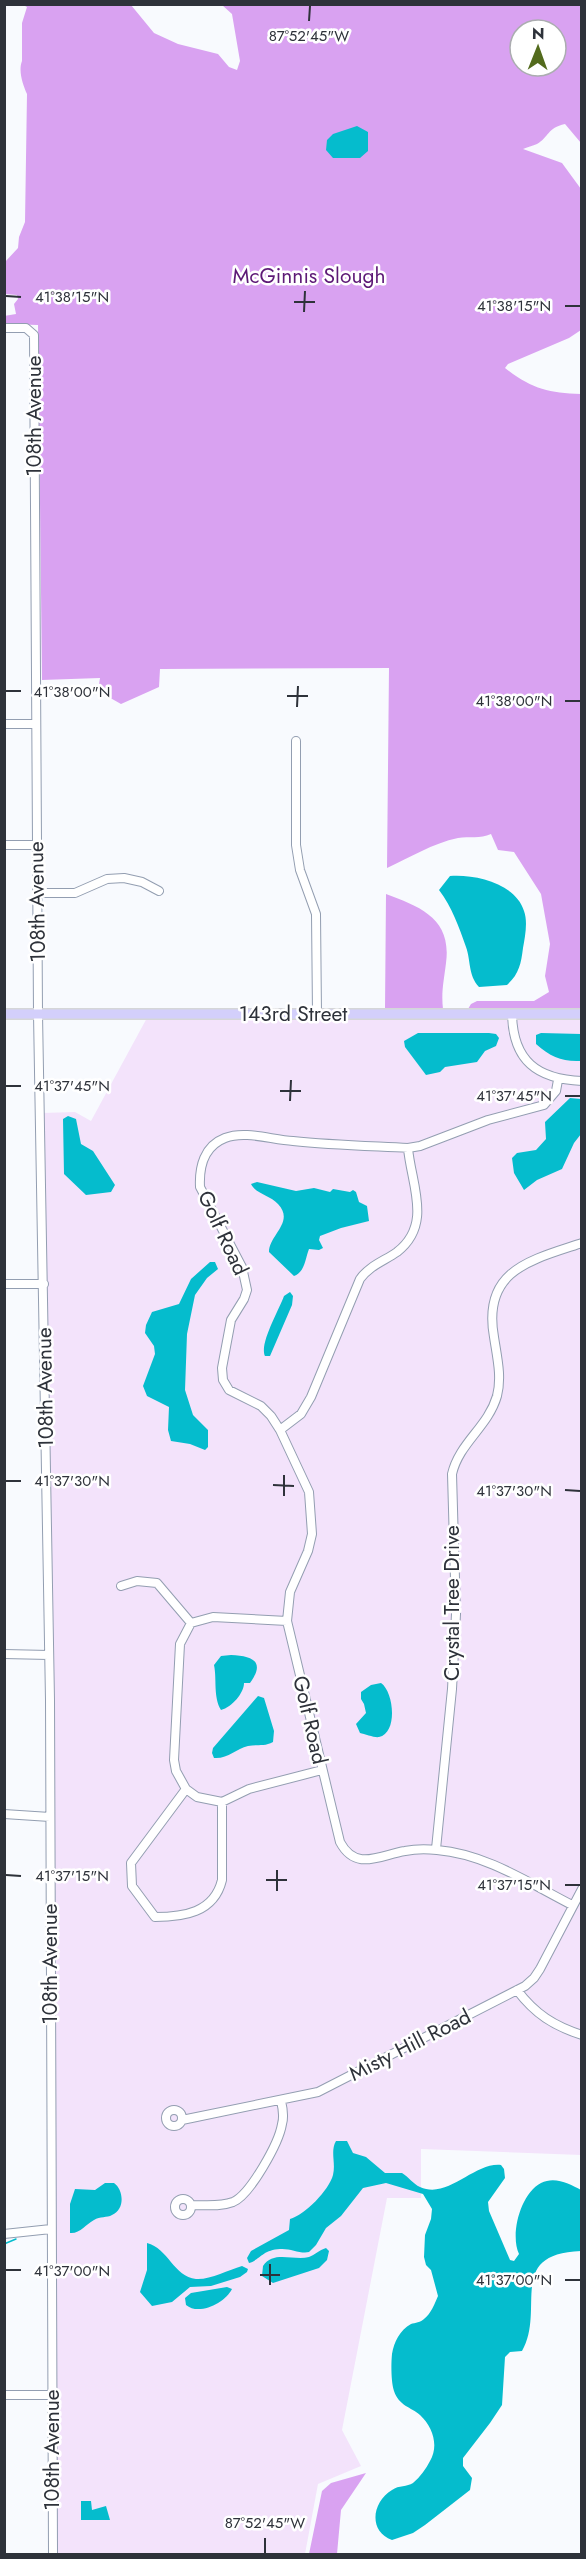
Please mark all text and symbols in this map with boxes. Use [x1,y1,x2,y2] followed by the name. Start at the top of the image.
[508,18,568,78] north arrow
[532,22,545,45] text: N
[269,25,349,47] text: 87°52'45"W
[233,261,385,291] park label: McGinnis Slough
[35,286,109,308] text: 41°38'15"N
[477,295,551,317] text: 41°38'15"N
[19,355,49,477] street label: 108th Avenue
[34,681,110,703] text: 41°38'00"N
[476,690,552,712] text: 41°38'00"N
[21,841,53,963] street label: 108th Avenue
[239,999,347,1029] street label: 143rd Street
[34,1075,110,1097] text: 41°37'45"N
[476,1085,552,1107] text: 41°37'45"N
[190,1186,256,1280] street label: Golf Road
[29,1327,61,1449] street label: 108th Avenue
[34,1470,110,1492] text: 41°37'30"N
[476,1480,552,1502] text: 41°37'30"N
[437,1525,467,1681] street label: Crystal Tree Drive
[285,1673,335,1767] street label: Golf Road
[35,1865,109,1887] text: 41°37'15"N
[477,1874,551,1896] text: 41°37'15"N
[35,1903,65,2025] street label: 108th Avenue
[344,2001,476,2089] street label: Misty Hill Road
[34,2260,110,2282] text: 41°37'00"N
[476,2269,552,2291] text: 41°37'00"N
[37,2389,67,2511] street label: 108th Avenue
[225,2512,305,2534] text: 87°52'45"W

